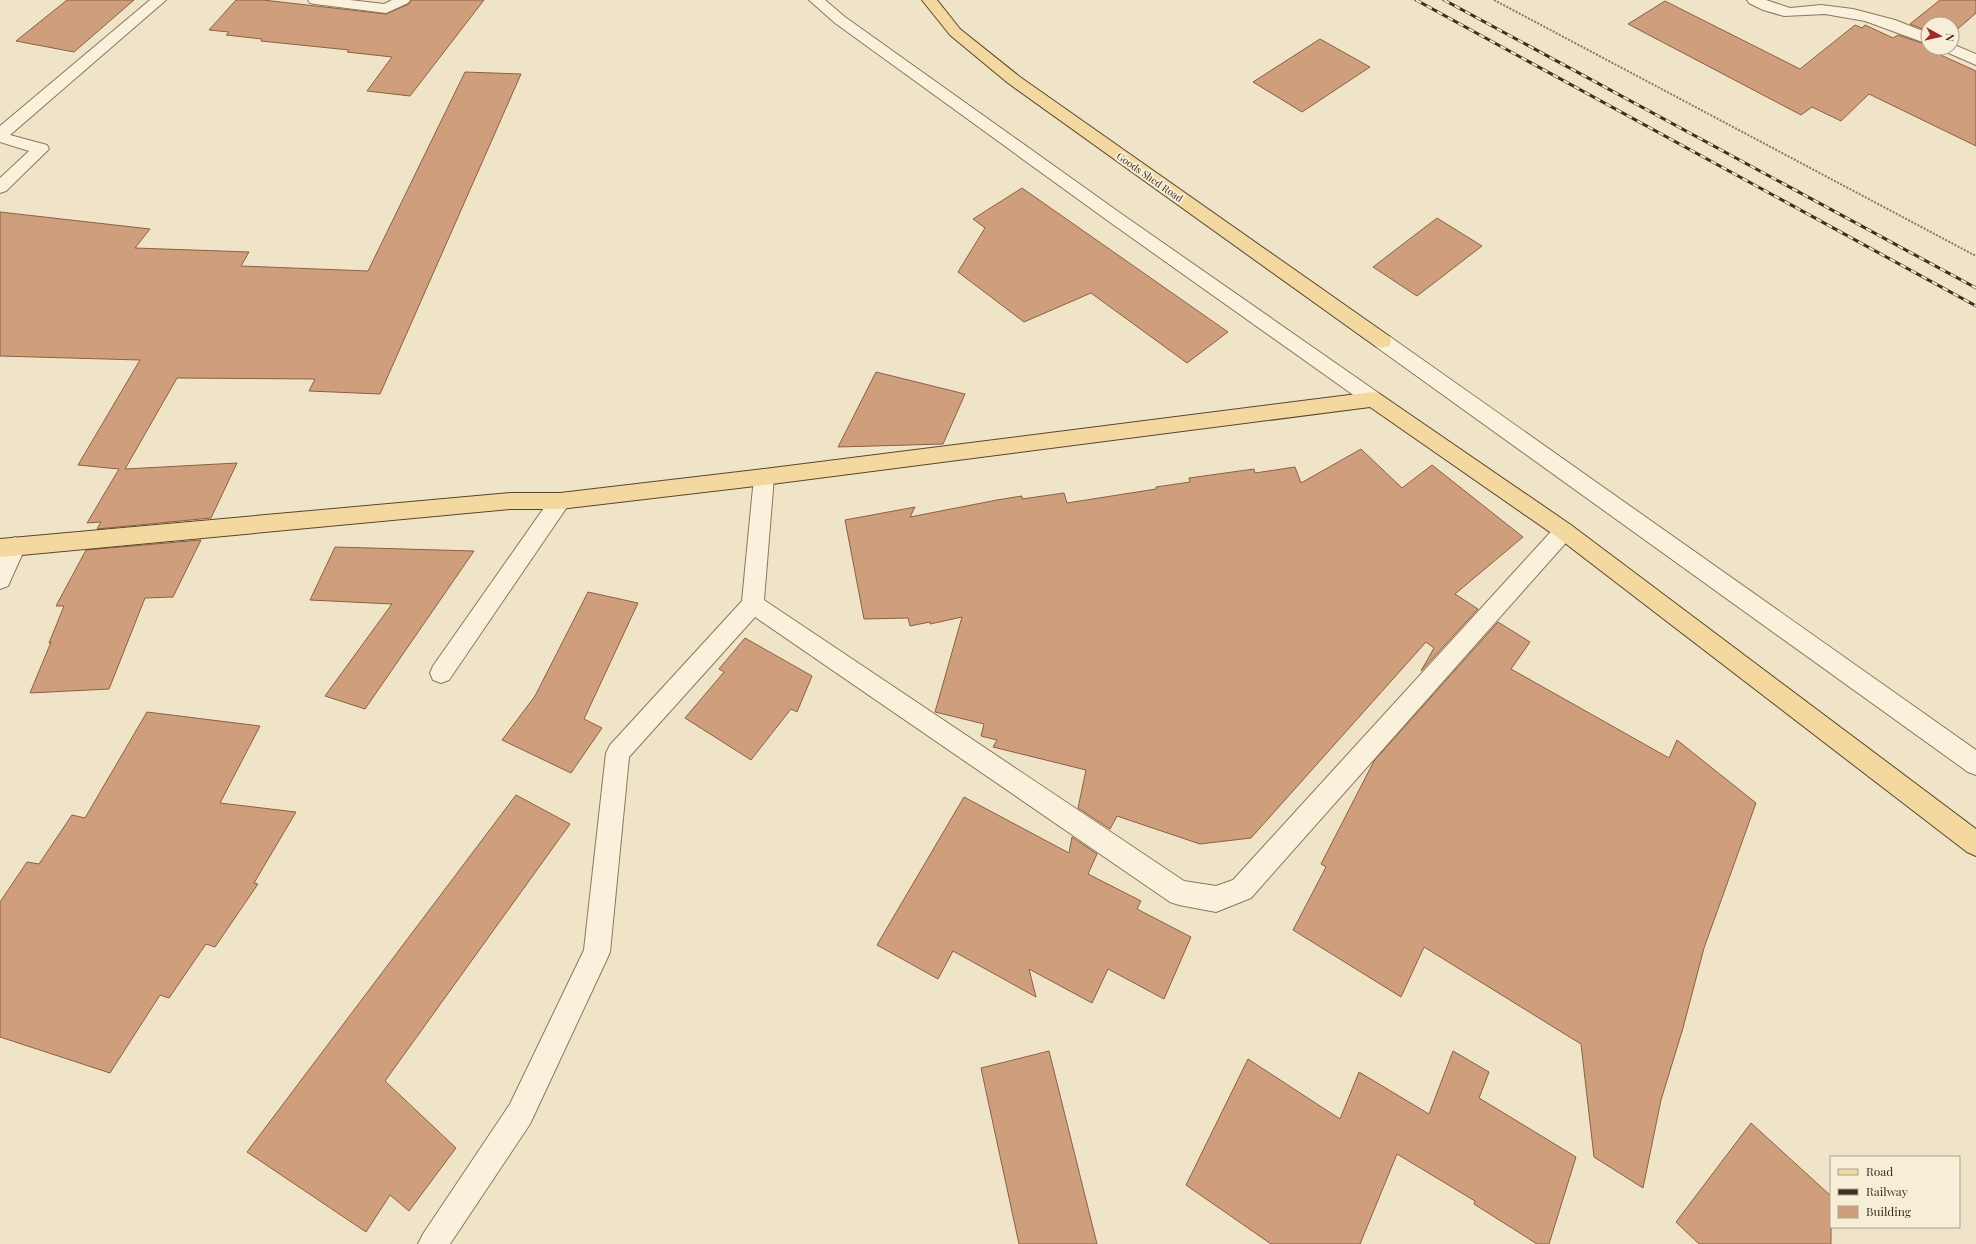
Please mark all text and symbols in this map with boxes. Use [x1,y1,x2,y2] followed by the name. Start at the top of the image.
[1920,16,1960,56] north arrow
[1942,32,1958,42] text: N
[1114,149,1186,205] street label: Goods Shed Road
[1830,1156,1960,1228] legend
[1866,1163,1893,1179] text: Road
[1866,1183,1908,1199] text: Railway
[1866,1203,1912,1219] text: Building

